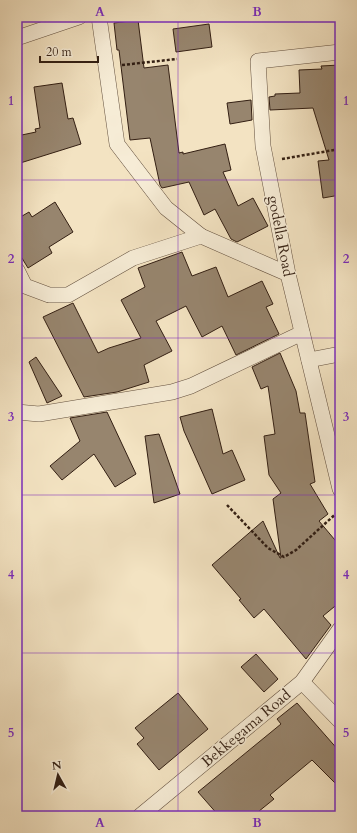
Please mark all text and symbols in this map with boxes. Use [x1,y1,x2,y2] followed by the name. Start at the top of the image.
[95,3,105,21] text: A
[252,3,262,21] text: B
[40,38,98,64] scale bar
[46,44,73,60] text: 20 m
[8,92,14,110] text: 1
[343,92,349,110] text: 1
[263,194,299,278] street label: godella Road
[8,250,15,268] text: 2
[343,250,350,268] text: 2
[8,408,15,426] text: 3
[343,408,350,426] text: 3
[8,566,15,584] text: 4
[343,566,350,584] text: 4
[197,685,295,771] street label: Bekkegama Road
[8,724,14,742] text: 5
[343,724,349,742] text: 5
[38,755,78,795] north arrow
[51,757,63,774] text: N
[95,814,105,832] text: A
[252,814,262,832] text: B

